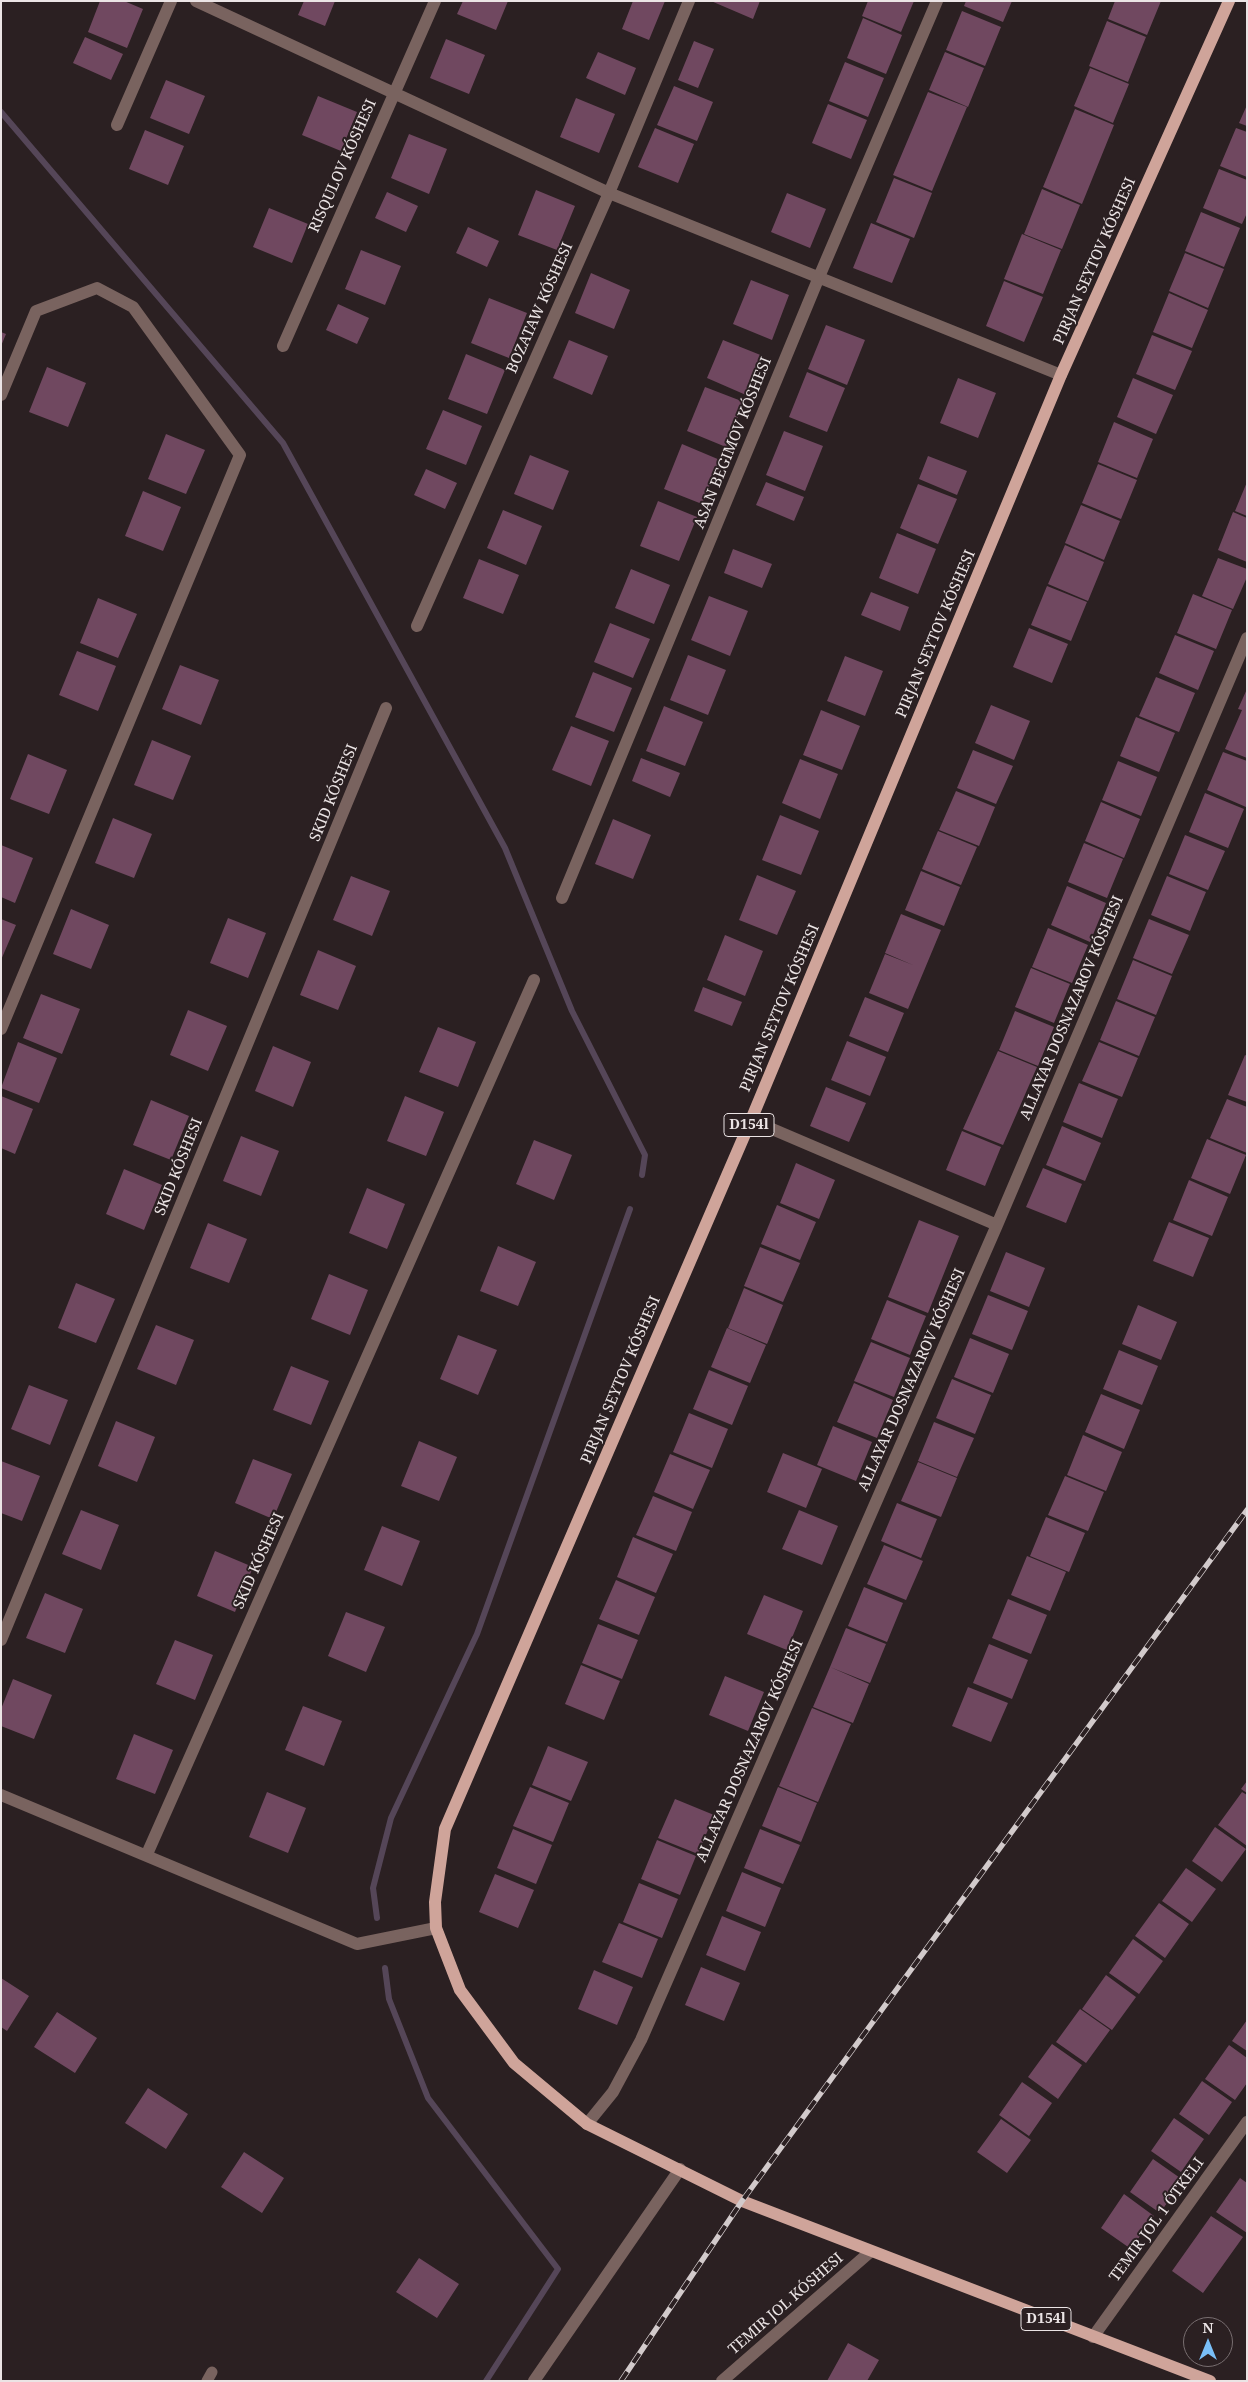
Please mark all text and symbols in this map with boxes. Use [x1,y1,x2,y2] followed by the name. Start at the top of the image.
[305,97,381,235] street label: RISQULOV KÓSHESI
[1050,175,1140,347] street label: PIRJAN SEYTOV KÓSHESI
[503,240,577,376] street label: BOZATAW KÓSHESI
[690,355,776,531] street label: ASAN BEGIMOV KÓSHESI
[892,547,980,721] street label: PIRJAN SEYTOV KÓSHESI
[306,742,362,844] street label: SKID KÓSHESI
[1016,893,1128,1123] street label: ALLAYAR DOSNAZAROV KÓSHESI
[736,921,824,1095] street label: PIRJAN SEYTOV KÓSHESI
[724,1114,774,1136] road number: D154l
[151,1116,207,1218] street label: SKID KÓSHESI
[855,1266,969,1494] street label: ALLAYAR DOSNAZAROV KÓSHESI
[577,1293,665,1467] street label: PIRJAN SEYTOV KÓSHESI
[230,1510,288,1612] street label: SKID KÓSHESI
[693,1637,807,1865] street label: ALLAYAR DOSNAZAROV KÓSHESI
[1106,2155,1208,2285] street label: TEMIR JOL 1 ÓTKELI
[725,2249,847,2359] street label: TEMIR JOL KÓSHESI
[1021,2308,1071,2330] road number: D154l
[1183,2317,1233,2367] north arrow
[1202,2318,1214,2337] text: N

